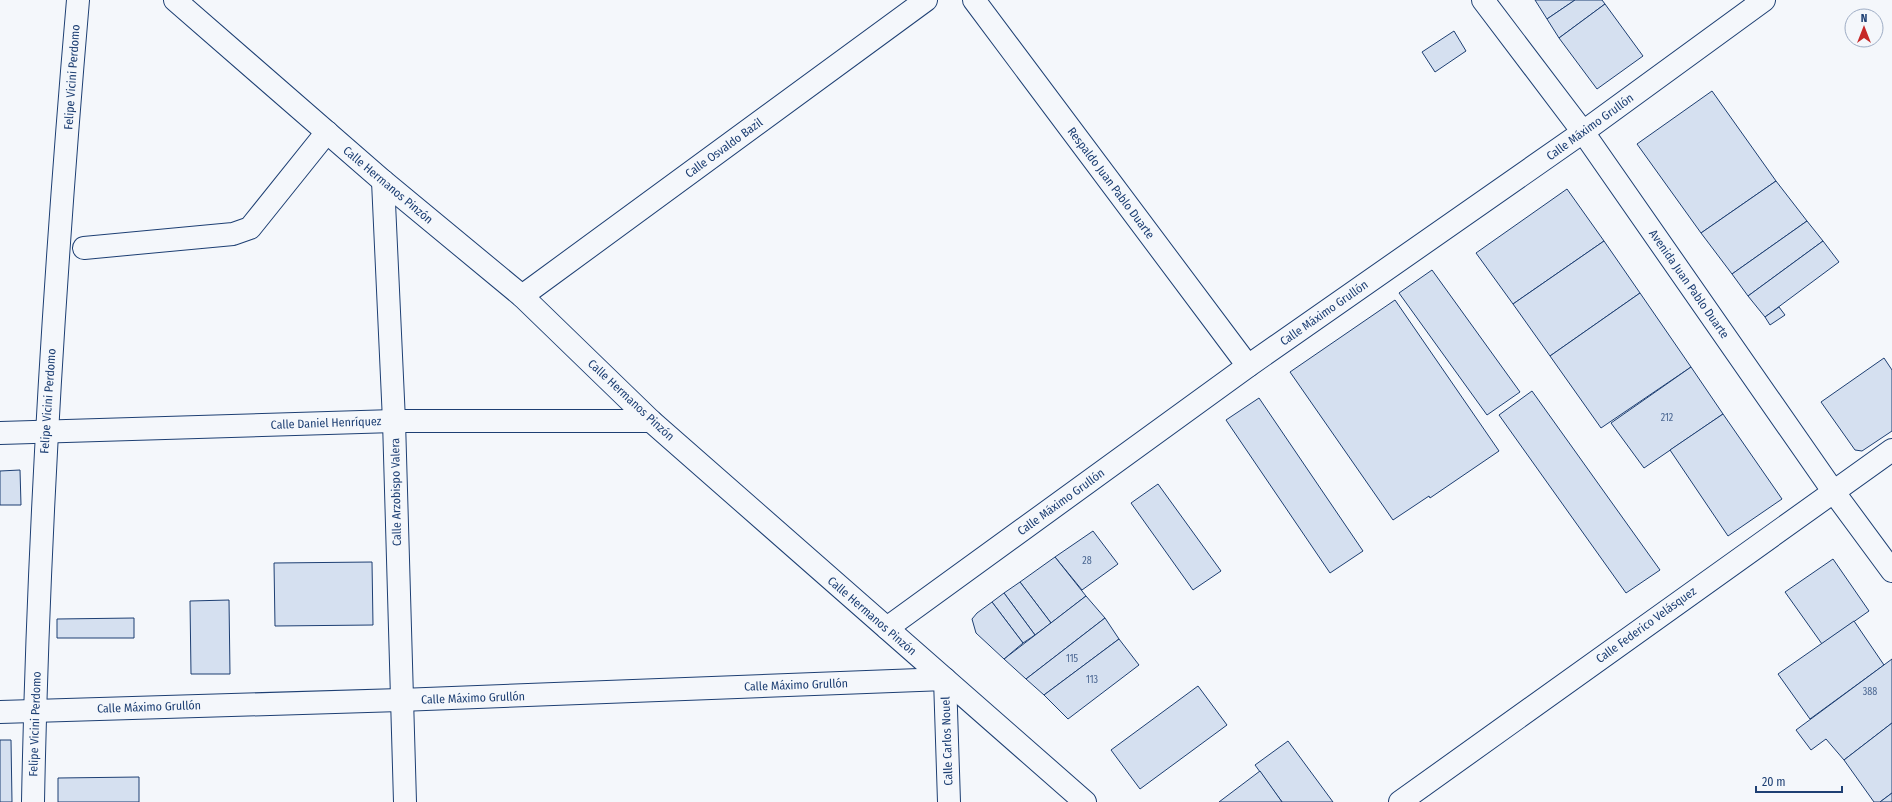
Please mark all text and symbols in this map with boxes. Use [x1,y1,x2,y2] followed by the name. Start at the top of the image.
[1844,8,1884,48] north arrow
[1861,12,1867,25] text: N
[61,24,83,130] street label: Felipe Vicini Perdomo
[1544,91,1636,163] street label: Calle Máximo Grullón
[683,115,765,181] street label: Calle Osvaldo Bazil
[1065,125,1158,242] street label: Respaldo Juan Pablo Duarte
[340,143,436,227] street label: Calle Hermanos Pinzón
[1646,227,1732,341] street label: Avenida Juan Pablo Duarte
[1277,277,1371,349] street label: Calle Máximo Grullón
[37,348,59,454] street label: Felipe Vicini Perdomo
[585,356,677,444] street label: Calle Hermanos Pinzón
[1661,412,1674,424] house number: 212
[270,414,382,432] street label: Calle Daniel Henríquez
[388,438,404,546] street label: Calle Arzobispo Valera
[1015,466,1107,538] street label: Calle Máximo Grullón
[1082,555,1092,567] house number: 28
[825,574,919,658] street label: Calle Hermanos Pinzón
[1593,584,1699,666] street label: Calle Federico Velásquez
[1066,653,1079,665] house number: 115
[26,671,44,777] street label: Felipe Vicini Perdomo
[1086,674,1099,686] house number: 113
[744,676,848,694] street label: Calle Máximo Grullón
[1863,686,1877,698] house number: 388
[421,689,525,707] street label: Calle Máximo Grullón
[938,696,956,786] street label: Calle Carlos Nouel
[97,698,201,716] street label: Calle Máximo Grullón
[1756,768,1842,794] scale bar
[1762,775,1786,789] text: 20 m

